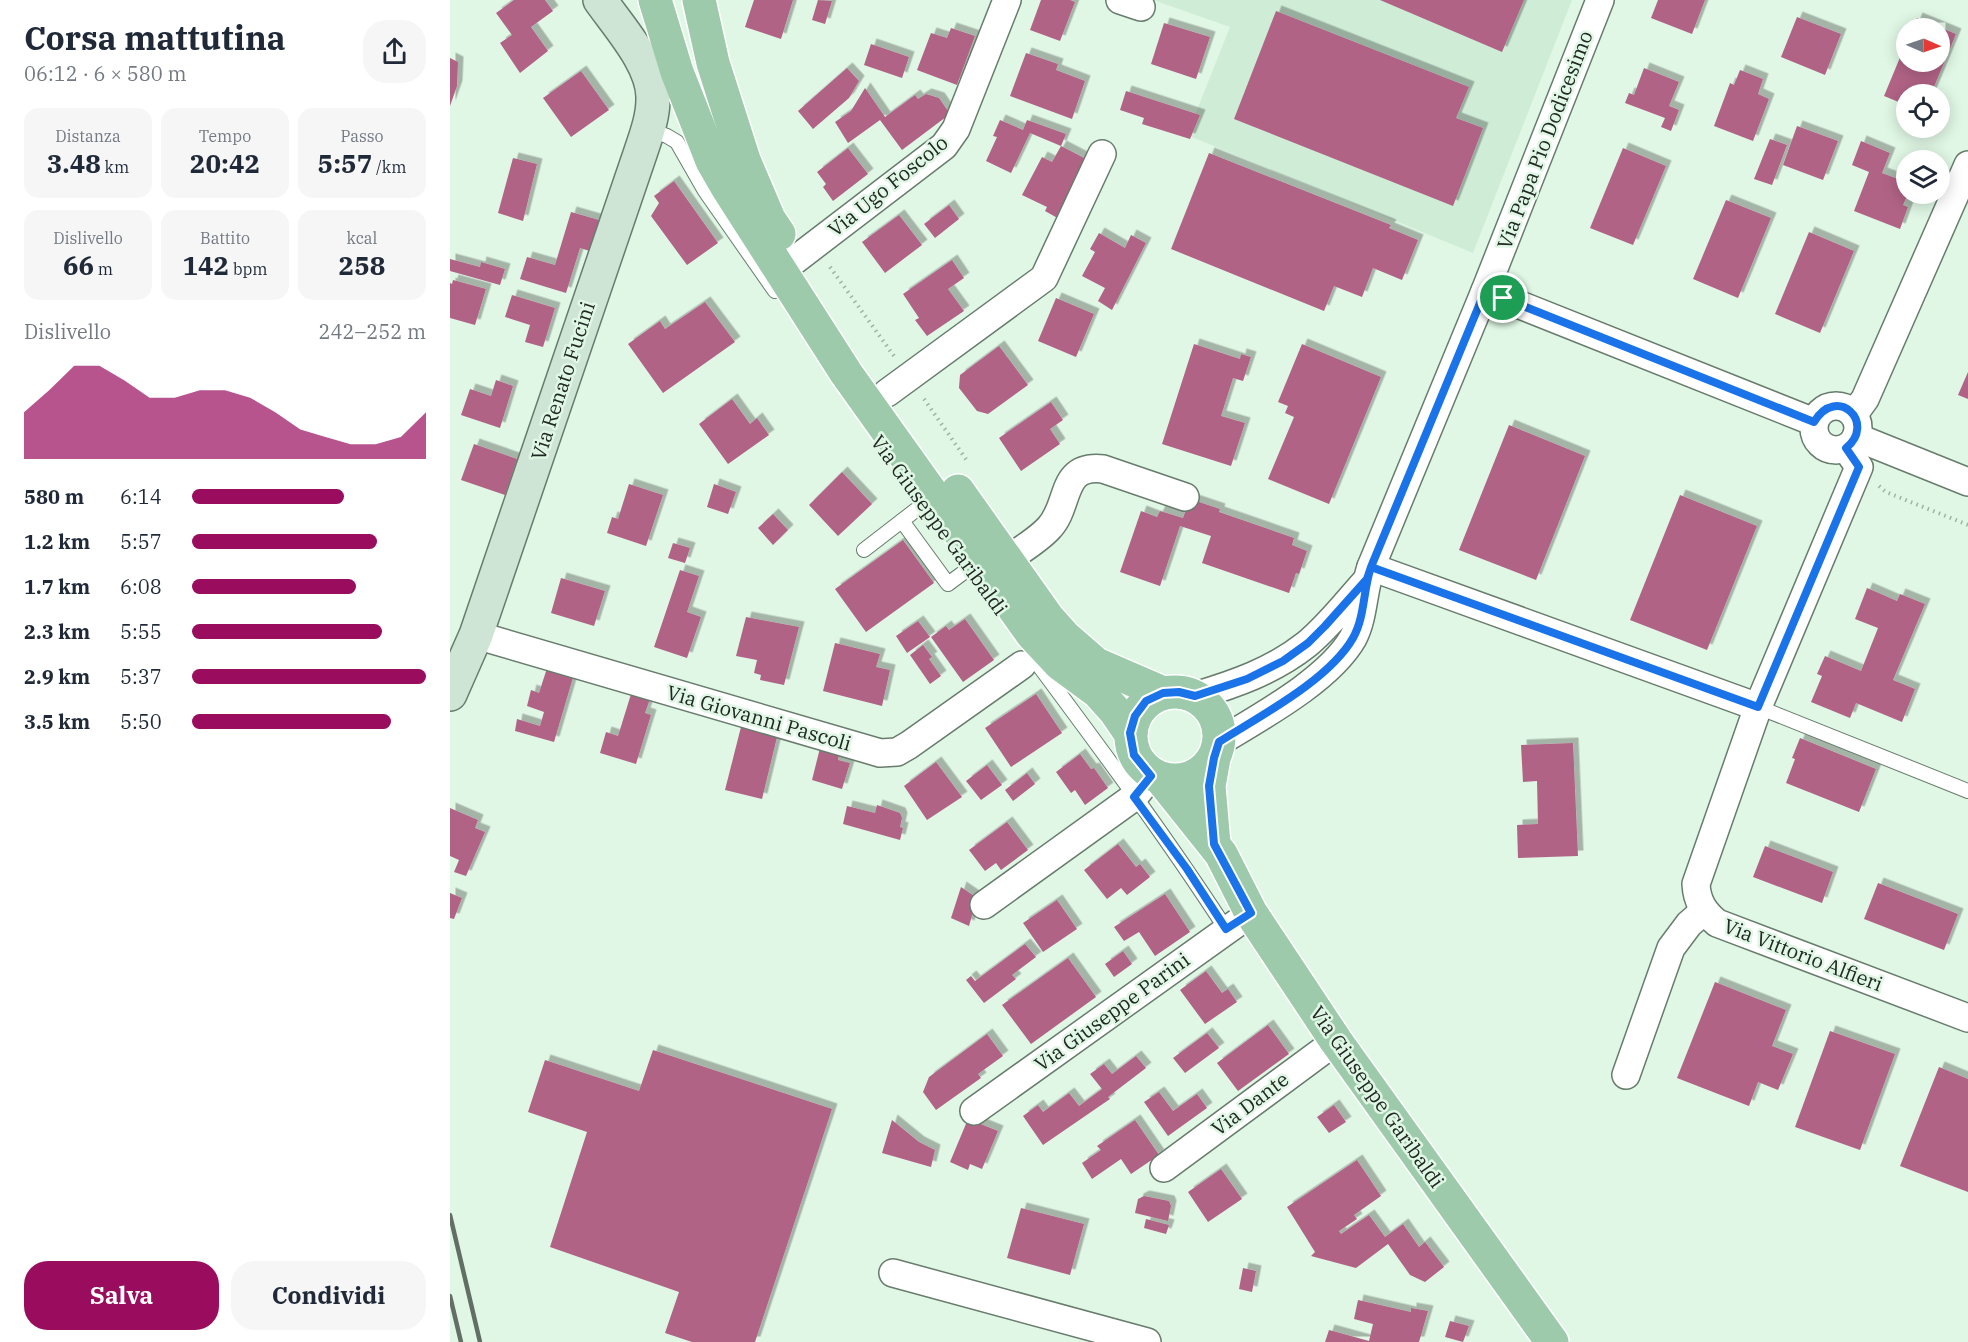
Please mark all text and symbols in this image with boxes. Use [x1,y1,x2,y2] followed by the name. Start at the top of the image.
[24,16,286,59] text: Corsa mattutina
[1896,18,1950,72] north arrow
[1896,18,1950,204] map controls
[363,20,426,83] button: share
[1490,27,1599,253] street label: Via Papa Pio Dodicesimo
[24,60,187,87] text: 06:12 · 6 × 580 m
[1896,84,1950,138] button: locate
[55,126,121,146] text: Distanza
[199,126,251,146] text: Tempo
[340,126,384,146] text: Passo
[822,129,953,242] street label: Via Ugo Foscolo
[47,146,101,180] text: 3.48
[190,146,260,180] text: 20:42
[318,146,372,180] text: 5:57
[1896,150,1950,204] button: layers
[101,157,129,177] text: km
[372,157,406,177] text: /km
[53,228,123,248] text: Dislivello
[200,228,250,248] text: Battito
[347,228,377,248] text: kcal
[63,248,94,282] text: 66
[182,248,229,282] text: 142
[339,248,385,282] text: 258
[94,259,113,279] text: m
[229,259,268,279] text: bpm
[1477,272,1528,323] pin
[1486,281,1519,314] icon: arrive
[524,298,601,464] street label: Via Renato Fucini
[24,318,111,345] text: Dislivello
[319,318,426,345] text: 242–252 m
[865,429,1014,620] street label: Via Giuseppe Garibaldi
[24,483,84,510] text: 580 m
[120,483,162,510] text: 6:14
[24,528,90,555] text: 1.2 km
[120,528,162,555] text: 5:57
[24,573,90,600] text: 1.7 km
[120,573,162,600] text: 6:08
[24,618,90,645] text: 2.3 km
[120,618,162,645] text: 5:55
[24,663,90,690] text: 2.9 km
[120,663,162,690] text: 5:37
[664,678,855,757] street label: Via Giovanni Pascoli
[24,708,90,735] text: 3.5 km
[120,708,162,735] text: 5:50
[1720,912,1887,997] street label: Via Vittorio Alfieri
[1029,946,1195,1077] street label: Via Giuseppe Parini
[1304,1000,1451,1193] street label: Via Giuseppe Garibaldi
[1205,1066,1294,1142] street label: Via Dante
[24,1261,219,1330] button: Salva
[231,1261,426,1330] button: Condividi

